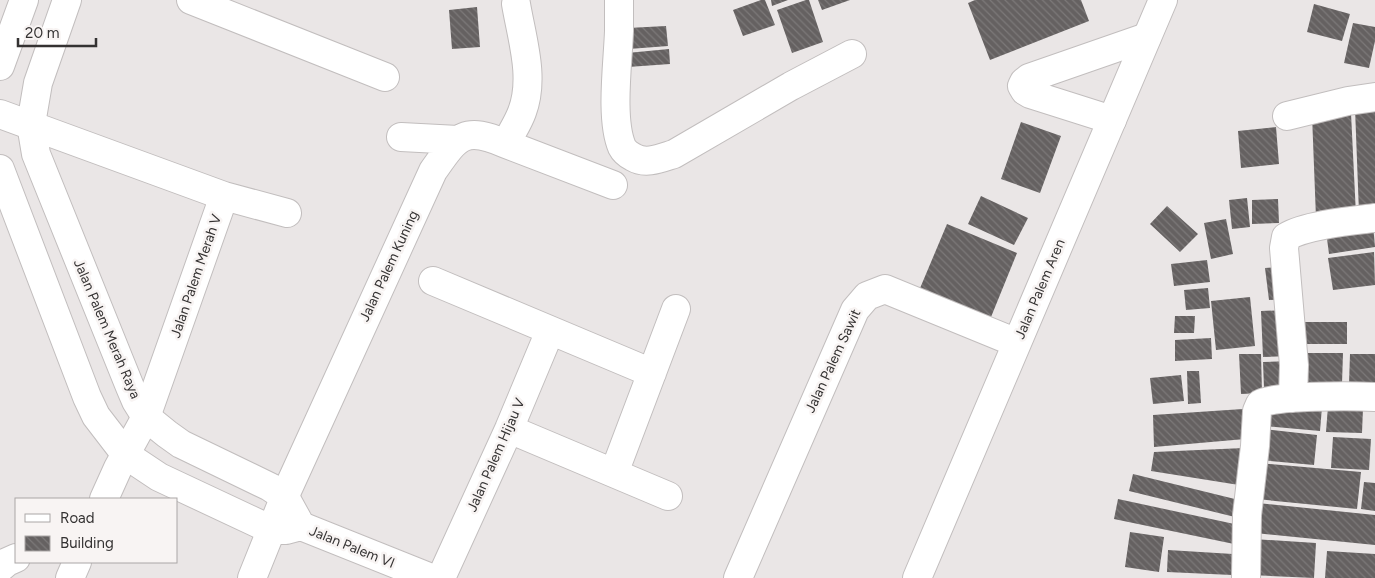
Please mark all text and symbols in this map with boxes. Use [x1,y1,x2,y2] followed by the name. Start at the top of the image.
[18,15,95,47] scale bar
[25,24,59,42] text: 20 m
[356,208,422,324] street label: Jalan Palem Kuning
[167,212,225,340] street label: Jalan Palem Merah V
[1011,236,1069,341] street label: Jalan Palem Aren
[70,257,144,401] street label: Jalan Palem Merah Raya
[802,307,864,415] street label: Jalan Palem Sawit
[463,395,529,514] street label: Jalan Palem Hijau V
[15,498,178,563] legend
[60,509,95,527] text: Road
[307,522,397,572] street label: Jalan Palem VI
[60,534,114,552] text: Building

